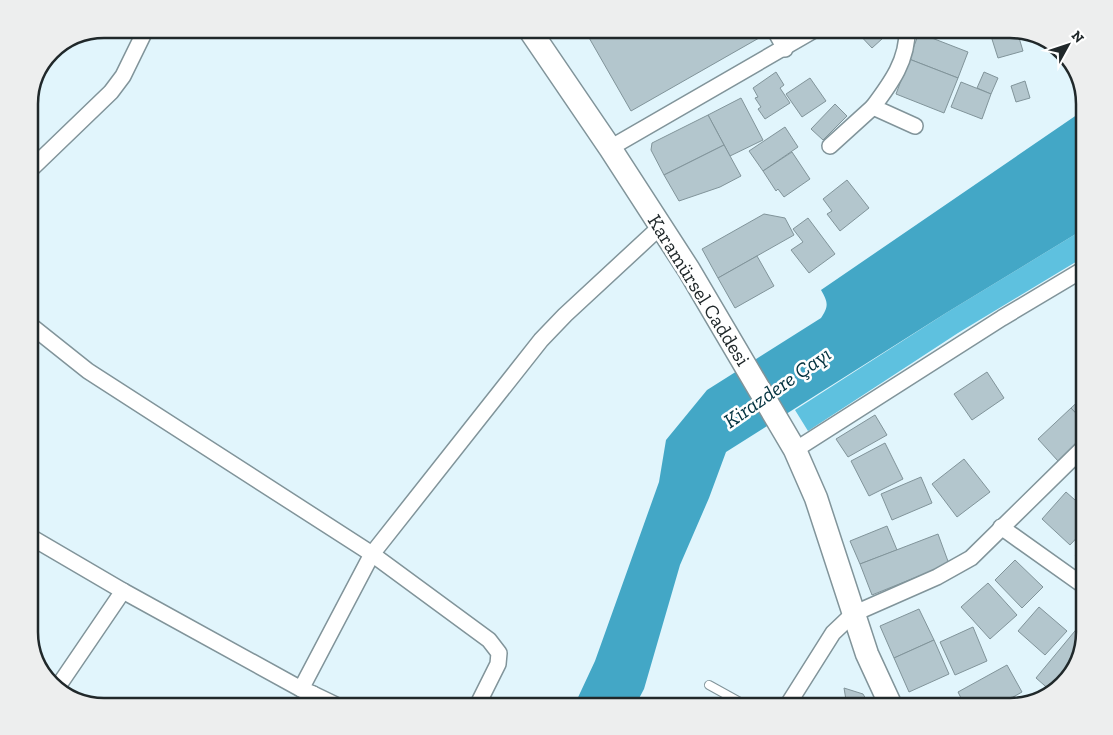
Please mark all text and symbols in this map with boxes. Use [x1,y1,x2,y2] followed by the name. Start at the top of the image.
[1043,20,1093,70] north arrow
[1068,27,1088,47] text: N
[643,210,755,370] street label: Karamürsel Caddesi
[719,341,835,433] water label: Kirazdere Çayı

